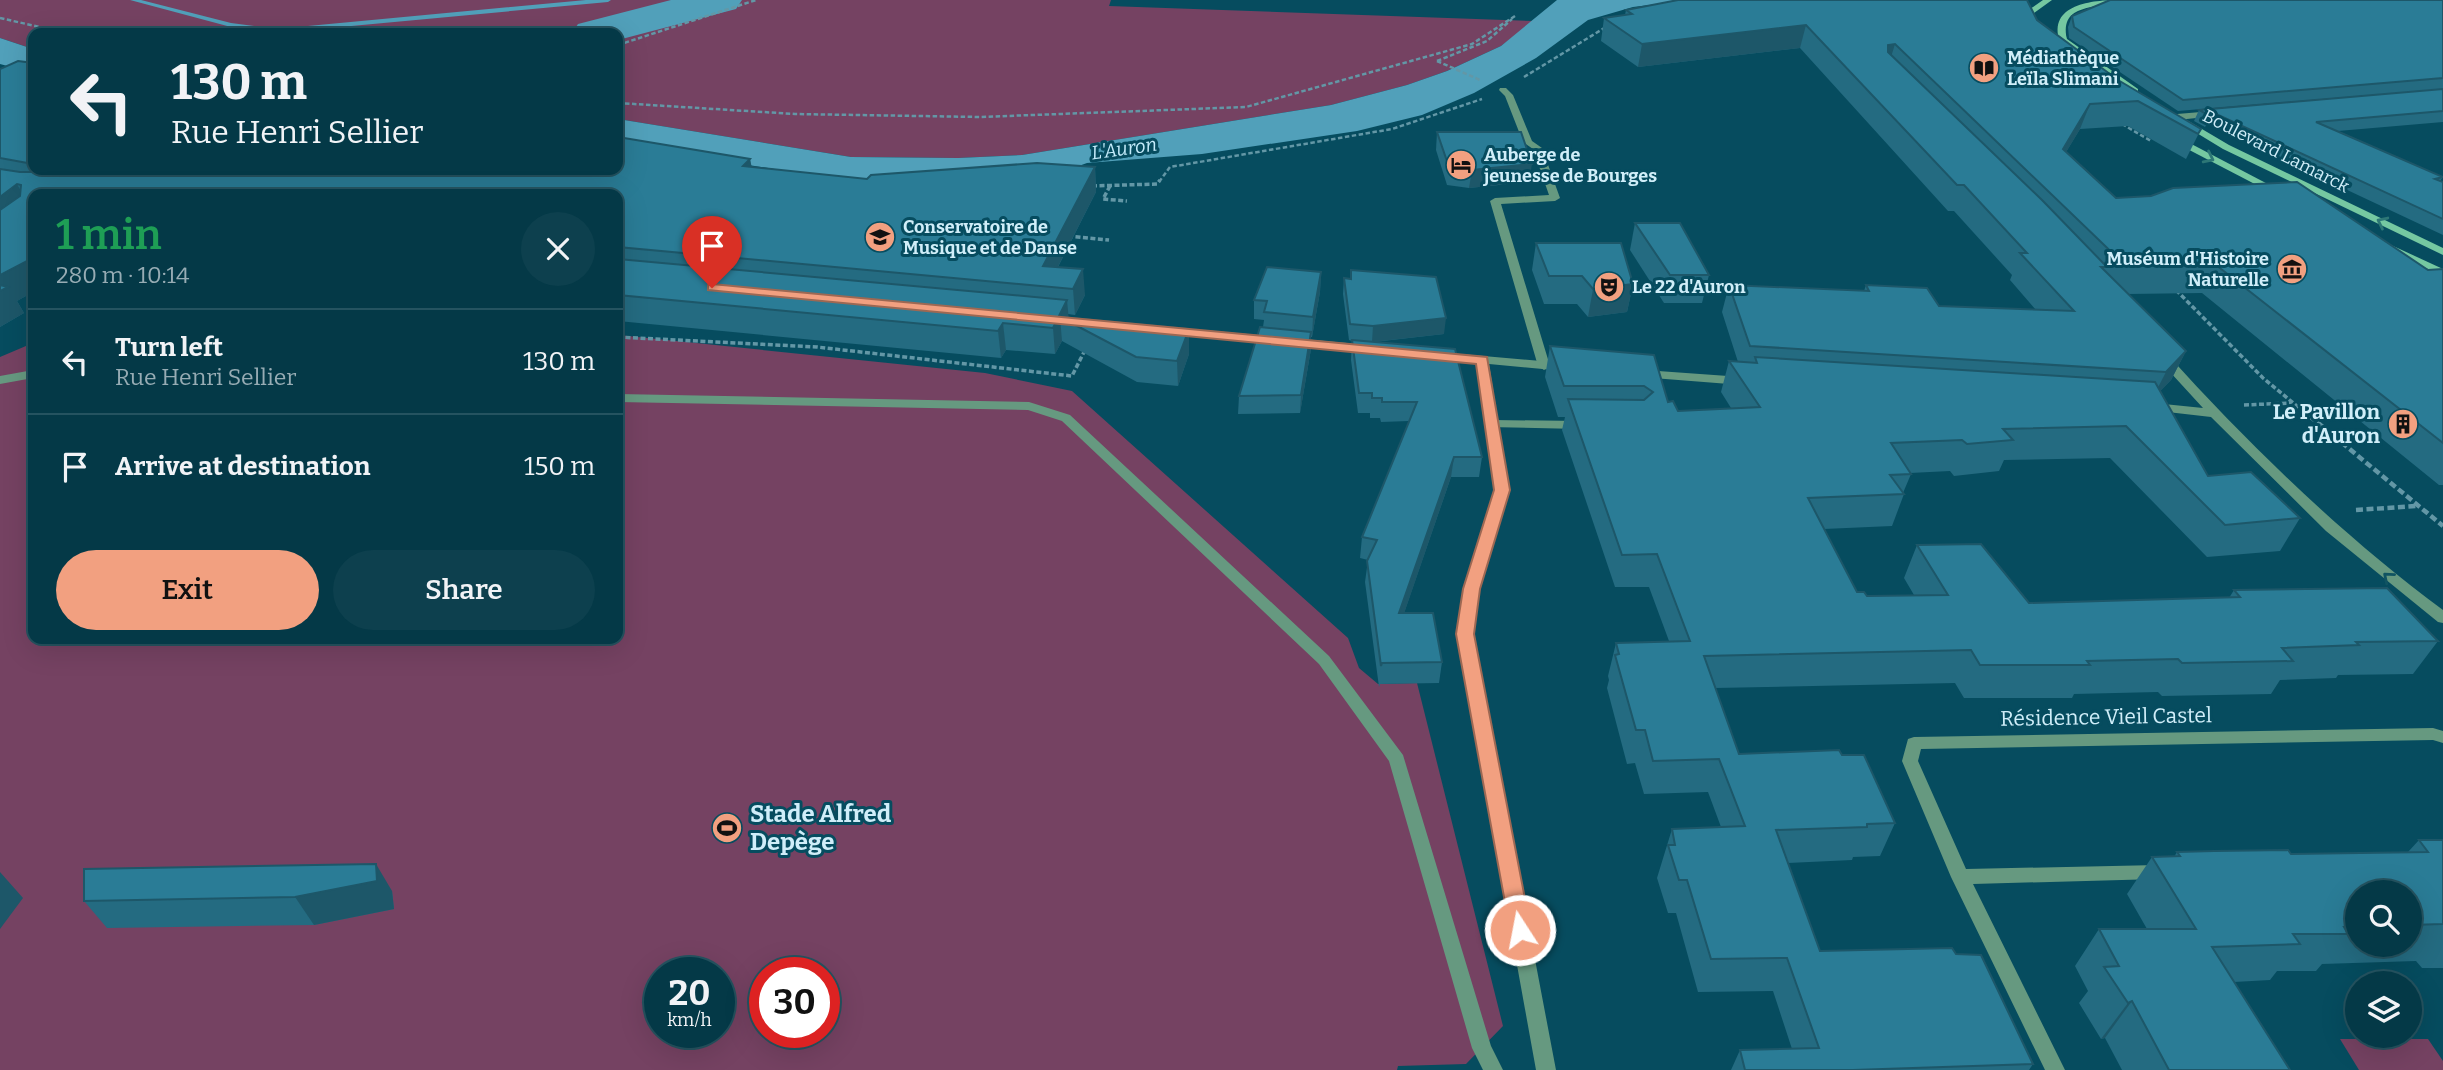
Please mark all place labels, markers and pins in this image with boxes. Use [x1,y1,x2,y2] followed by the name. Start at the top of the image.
[2007,47,2119,90] place label: Médiathèque Leïla Slimani
[1967,51,2001,85] library icon: Médiathèque Leïla Slimani
[1482,144,1657,187] place label: Auberge de jeunesse de Bourges
[1444,148,1478,182] hotel icon: Auberge de jeunesse de Bourges
[682,216,742,288] pin
[903,216,1077,259] place label: Conservatoire de Musique et de Danse
[863,220,897,254] school or university icon: Conservatoire de Musique et de Danse
[2107,248,2269,291] place label: Muséum d'Histoire Naturelle
[2275,252,2309,286] museum icon: Muséum d'Histoire Naturelle
[1592,270,1626,304] theatre icon: Le 22 d'Auron
[1632,276,1746,298] place label: Le 22 d'Auron
[2273,399,2380,449] place label: Le Pavillon d'Auron
[2386,407,2420,441] building icon: Le Pavillon d'Auron
[750,800,892,856] place label: Stade Alfred Depège
[710,811,744,845] sports icon: Stade Alfred Depège

